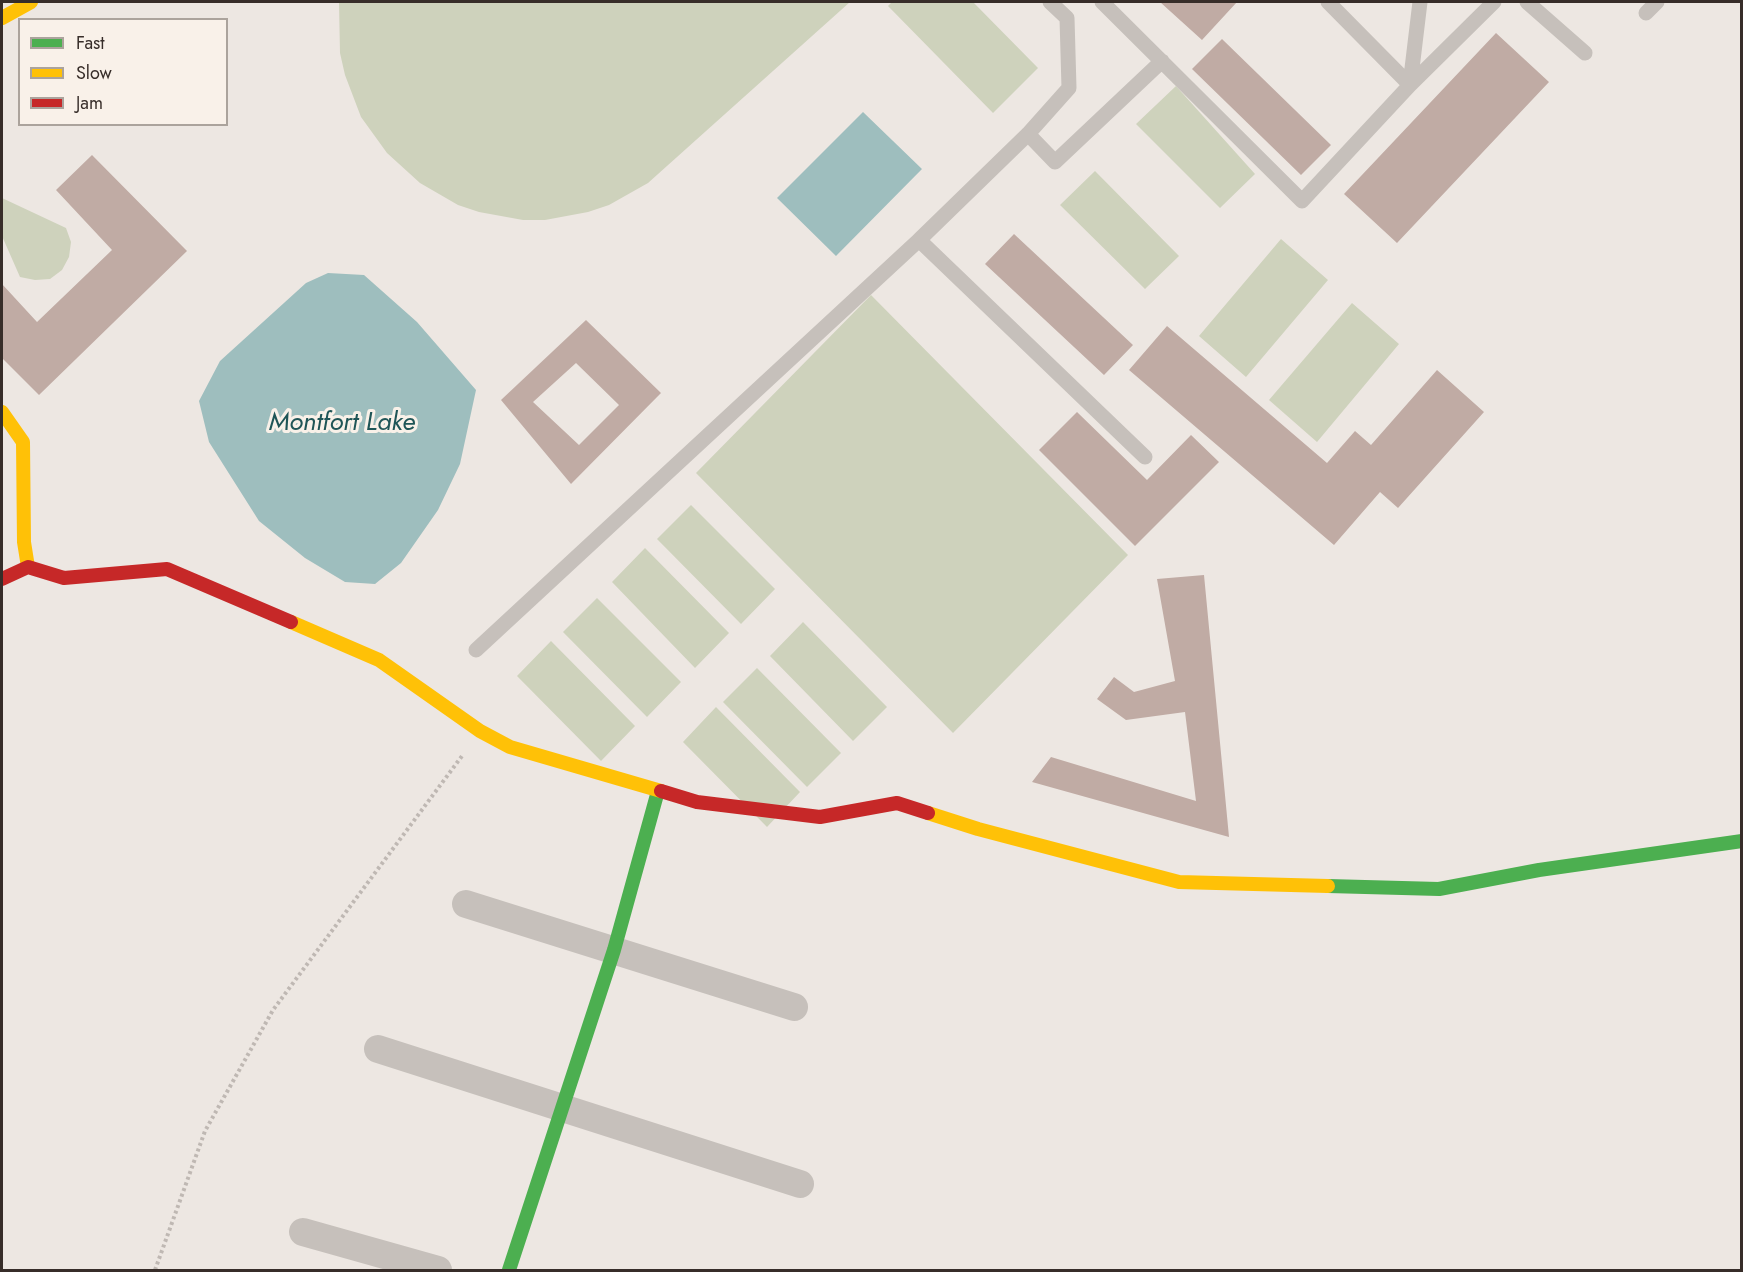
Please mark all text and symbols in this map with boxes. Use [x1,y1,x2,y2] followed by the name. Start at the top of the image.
[18,18,228,126] legend
[76,30,105,56] text: Fast
[76,60,112,86] text: Slow
[76,90,103,116] text: Jam
[269,408,415,440] water label: Montfort Lake

